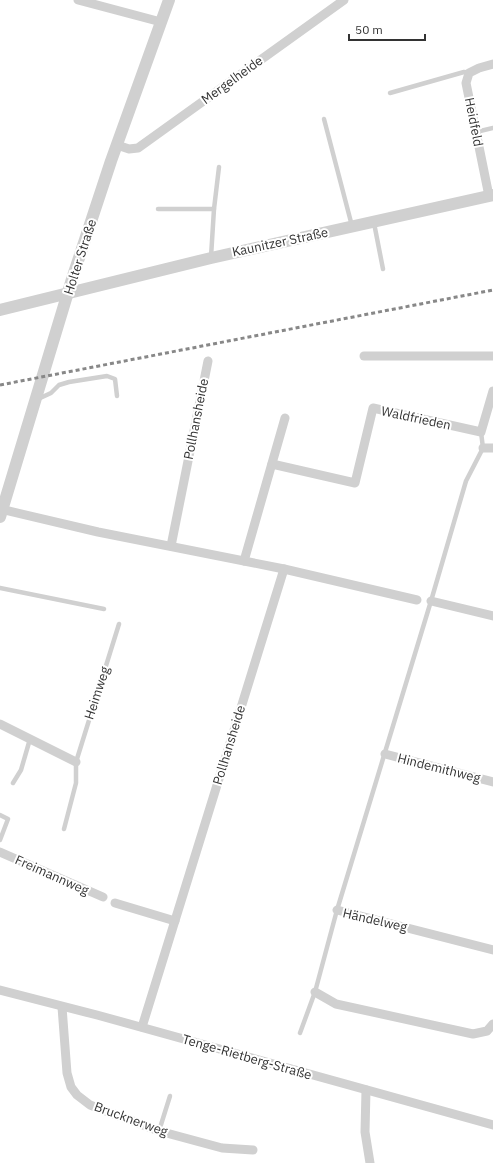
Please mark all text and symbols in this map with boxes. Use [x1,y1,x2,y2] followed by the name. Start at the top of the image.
[349,16,425,42] scale bar
[355,22,383,37] text: 50 m
[198,52,266,108] street label: Mergelheide
[461,96,487,148] street label: Heidfeld
[60,217,100,297] street label: Holter Straße
[230,224,330,260] street label: Kaunitzer Straße
[180,377,212,461] street label: Pollhansheide
[380,402,452,434] street label: Waldfrieden
[80,664,114,722] street label: Heimweg
[209,703,249,787] street label: Pollhansheide
[396,749,482,787] street label: Hindemithweg
[12,851,92,899] street label: Freimannweg
[341,904,409,936] street label: Händelweg
[180,1030,314,1084] street label: Tenge-Rietberg-Straße
[92,1098,170,1140] street label: Brucknerweg

